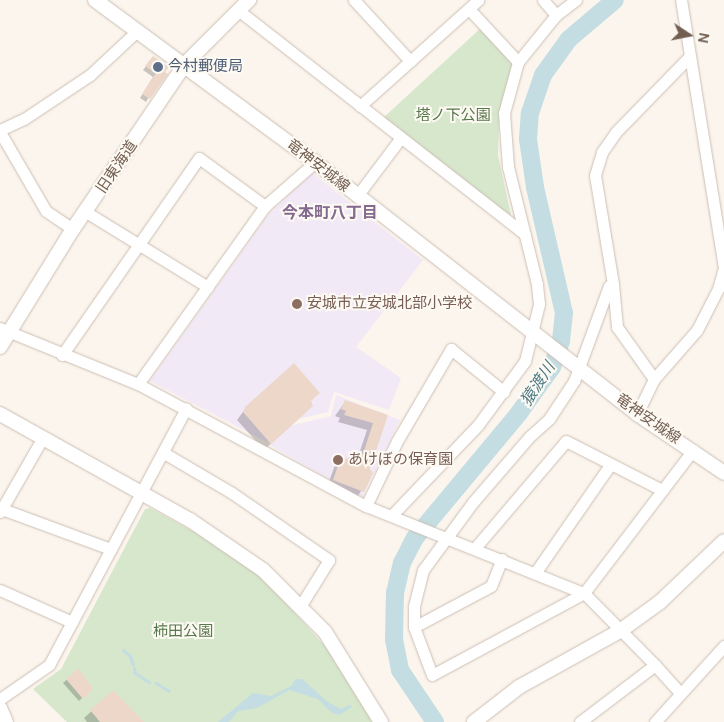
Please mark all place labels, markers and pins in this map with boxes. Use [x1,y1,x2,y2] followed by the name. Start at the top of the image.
[168,58,243,76] place label: 今村郵便局
[152,61,164,73] marker: 今村郵便局
[307,295,472,313] place label: 安城市立安城北部小学校
[291,298,303,310] marker: 安城市立安城北部小学校
[348,451,453,469] place label: あけぼの保育園
[332,454,344,466] marker: あけぼの保育園

